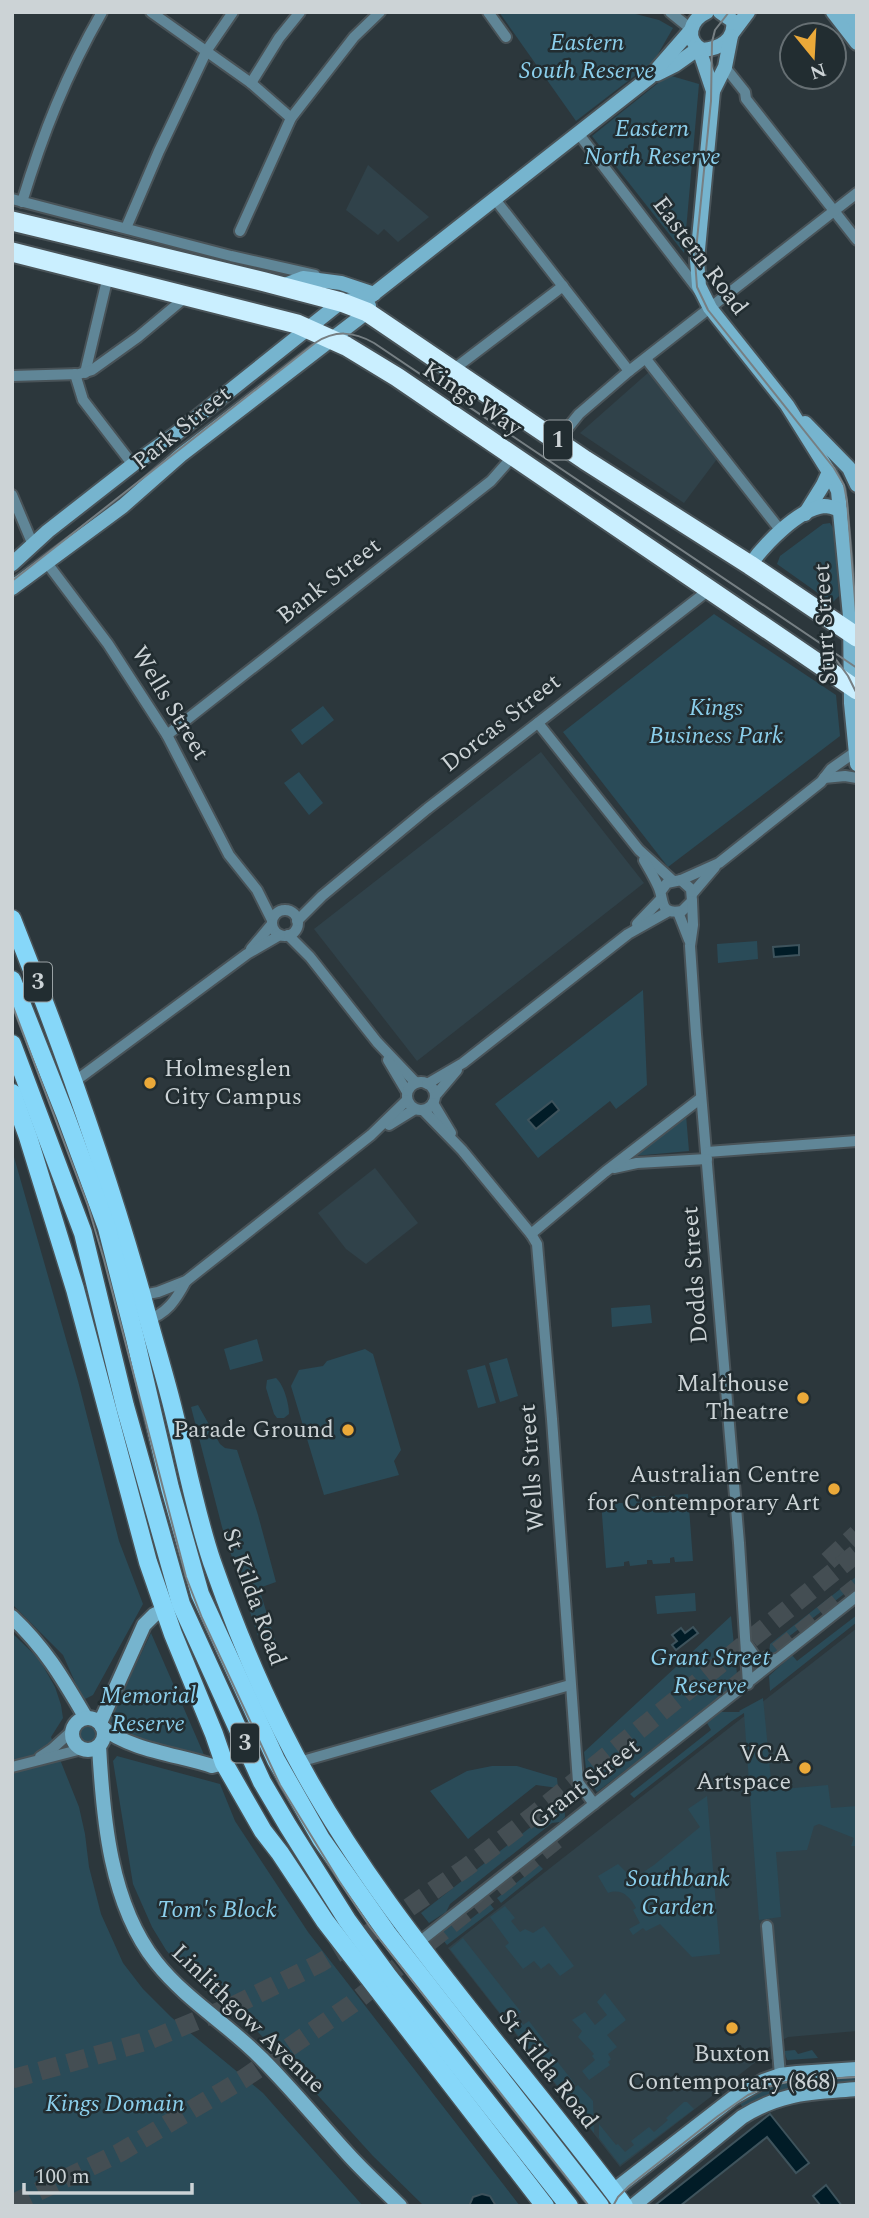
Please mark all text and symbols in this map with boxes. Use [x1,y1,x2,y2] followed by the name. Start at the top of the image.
[778,21,848,91] north arrow
[519,25,655,89] park label: Eastern South Reserve
[806,55,830,87] text: N
[583,111,721,175] park label: Eastern North Reserve
[643,189,757,323] street label: Eastern Road
[415,352,530,447] street label: Kings Way
[125,377,239,479] street label: Park Street
[544,420,572,460] road number: 1
[269,529,389,633] street label: Bank Street
[804,562,846,686] street label: Sturt Street
[122,639,218,767] street label: Wells Street
[433,665,569,781] street label: Dorcas Street
[649,690,783,754] park label: Kings Business Park
[24,962,52,1001] road number: 3
[164,1051,302,1115] place label: Holmesglen City Campus
[142,1075,158,1091] marker: Holmesglen City Campus
[672,1205,718,1345] street label: Dodds Street
[676,1366,789,1430] place label: Malthouse Theatre
[795,1390,811,1406] marker: Malthouse Theatre
[510,1403,554,1533] street label: Wells Street
[173,1412,334,1448] place label: Parade Ground
[340,1422,356,1438] marker: Parade Ground
[587,1457,820,1521] place label: Australian Centre for Contemporary Art
[826,1481,842,1497] marker: Australian Centre for Contemporary Art
[212,1523,296,1671] street label: St Kilda Road
[650,1640,770,1704] park label: Grant Street Reserve
[100,1678,196,1742] park label: Memorial Reserve
[231,1724,259,1762] road number: 3
[522,1729,648,1839] street label: Grant Street
[696,1736,791,1800] place label: VCA Artspace
[797,1760,813,1776] marker: VCA Artspace
[626,1861,730,1925] park label: Southbank Garden
[157,1892,277,1928] park label: Tom's Block
[163,1936,333,2102] street label: Linlithgow Avenue
[489,2001,607,2137] street label: St Kilda Road
[724,2020,740,2036] marker: Buxton Contemporary (868)
[628,2036,836,2100] place label: Buxton Contemporary (868)
[45,2086,185,2122] park label: Kings Domain
[24,2152,192,2196] scale bar
[35,2161,90,2193] text: 100 m

